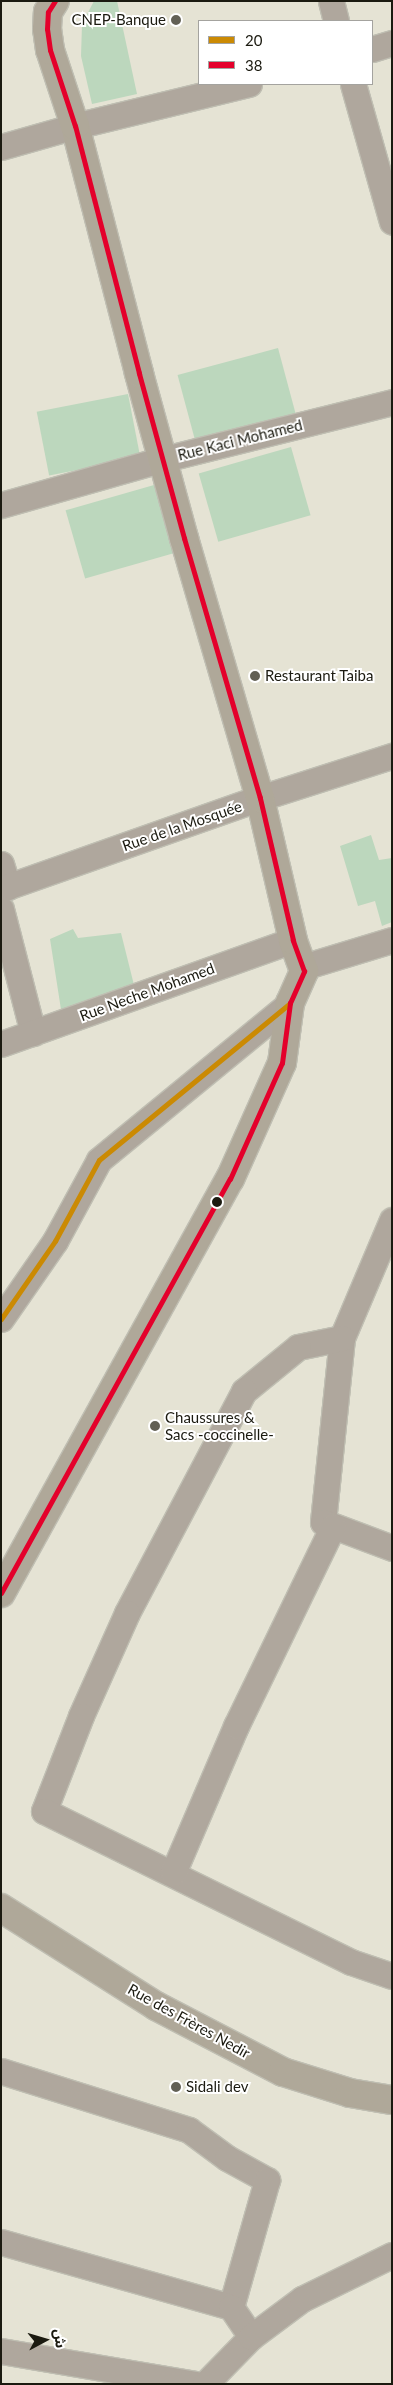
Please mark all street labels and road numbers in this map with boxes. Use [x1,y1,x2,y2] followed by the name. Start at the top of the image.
[176,416,304,464] street label: Rue Kaci Mohamed
[120,797,244,855] street label: Rue de la Mosquée
[77,959,217,1025] street label: Rue Neche Mohamed
[125,1980,253,2062] street label: Rue des Frères Nedir

